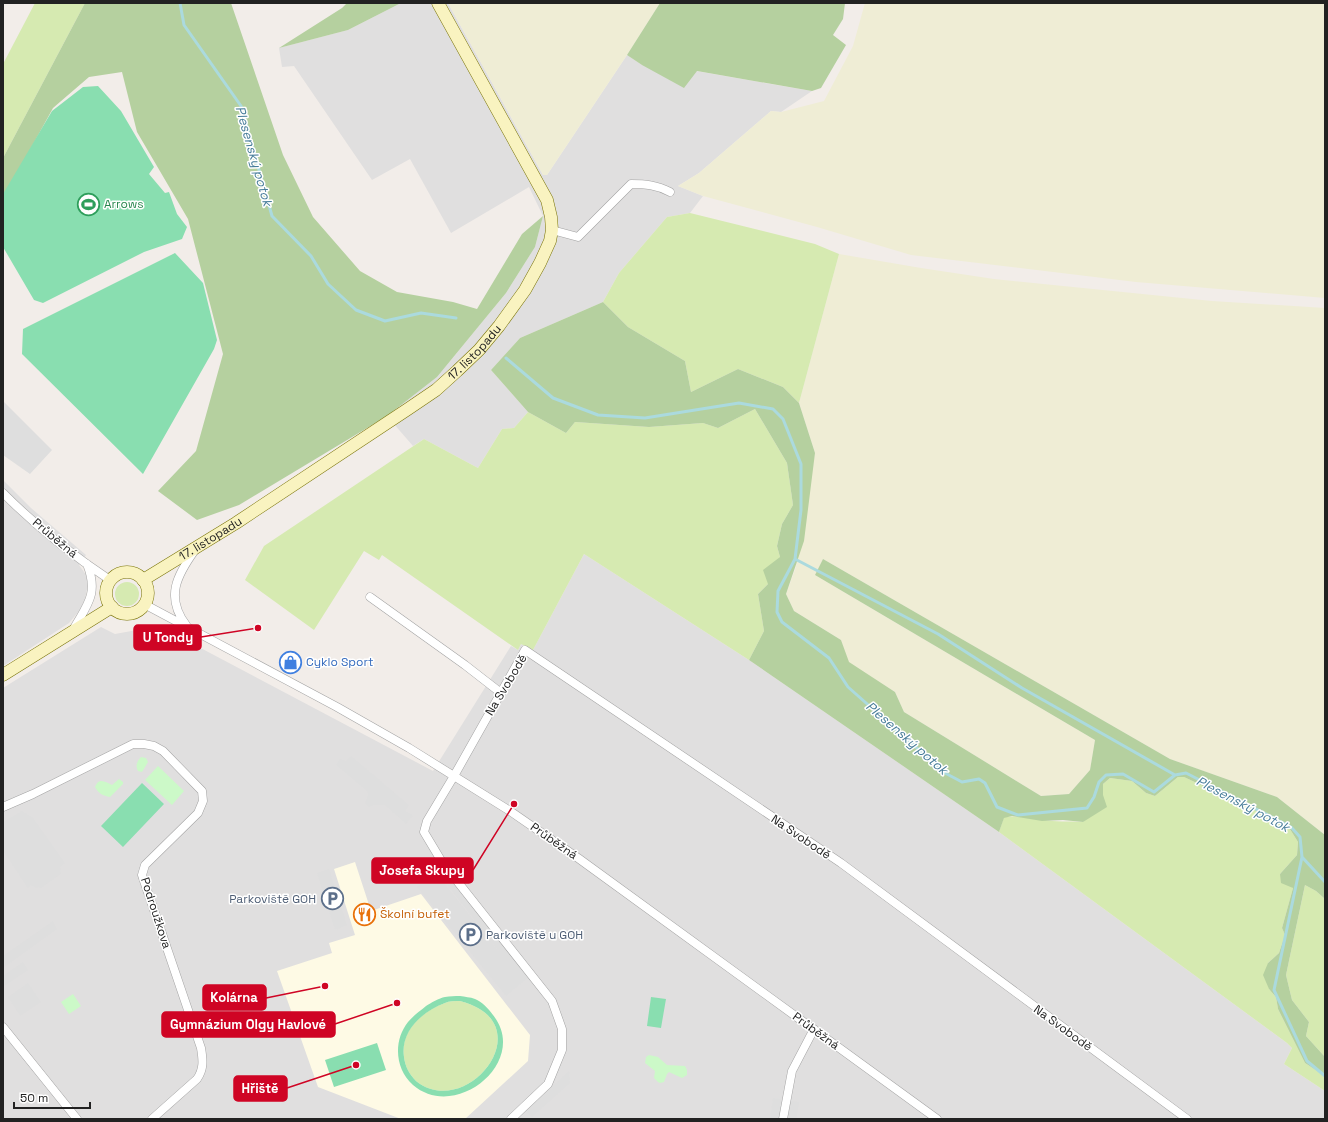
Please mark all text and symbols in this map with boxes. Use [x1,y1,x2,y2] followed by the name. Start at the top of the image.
[232,104,277,210] water label: Plesenský potok
[75,191,101,217] sports icon: Arrows
[104,196,144,212] place label: Arrows
[444,321,505,384] street label: 17. listopadu
[176,513,245,564] street label: 17. listopadu
[29,514,81,562] street label: Průběžná
[134,625,201,650] callout: U Tondy
[143,629,193,646] text: U Tondy
[277,649,303,675] shop icon: Cyklo Sport
[481,651,531,719] street label: Na Svobodě
[306,654,373,670] place label: Cyklo Sport
[862,698,953,780] water label: Plesenský potok
[1193,772,1294,837] water label: Plesenský potok
[768,811,834,863] street label: Na Svobodě
[527,819,581,863] street label: Průběžná
[372,858,473,883] callout: Josefa Skupy
[379,862,465,879] text: Josefa Skupy
[137,875,175,951] street label: Podroužkova
[319,886,345,912] parking icon: Parkoviště GOH
[229,891,316,907] place label: Parkoviště GOH
[352,901,378,927] restaurant icon: Školní bufet
[380,906,450,922] place label: Školní bufet
[457,922,483,948] parking icon: Parkoviště u GOH
[486,927,583,943] place label: Parkoviště u GOH
[203,985,266,1010] callout: Kolárna
[210,989,258,1006] text: Kolárna
[1030,1001,1096,1055] street label: Na Svobodě
[789,1009,843,1053] street label: Průběžná
[162,1012,335,1037] callout: Gymnázium Olgy Havlové
[170,1016,326,1033] text: Gymnázium Olgy Havlové
[234,1076,287,1101] callout: Hřiště
[241,1080,279,1097] text: Hřiště
[14,1084,90,1110] scale bar
[20,1090,48,1106] text: 50 m

